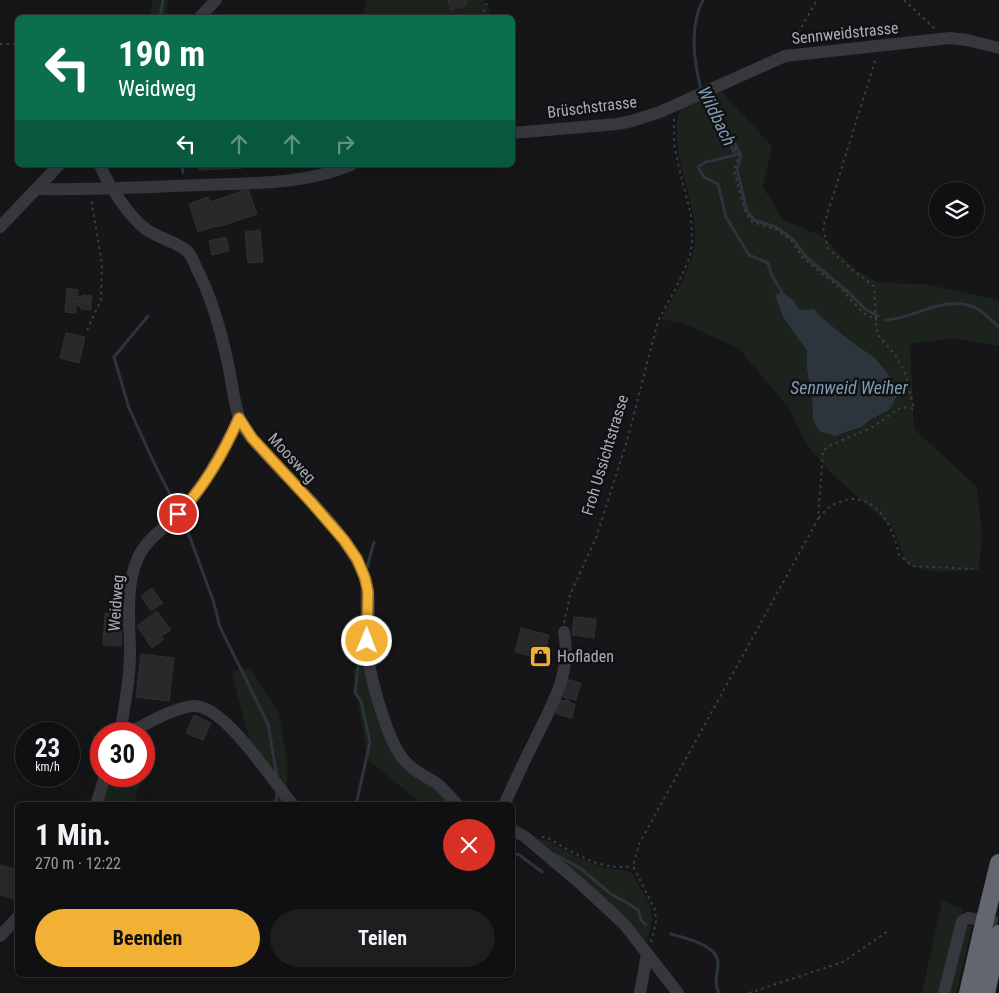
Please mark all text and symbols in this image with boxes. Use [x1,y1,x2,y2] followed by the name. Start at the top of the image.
[791,18,899,48] street label: Sennweidstrasse
[118,34,205,75] text: 190 m
[35,35,100,100] icon: left
[118,76,196,101] text: Weidweg
[694,83,740,149] water label: Wildbach
[546,92,638,122] street label: Brüschstrasse
[172,130,200,158] icon: left
[225,130,253,158] icon: ahead
[278,130,306,158] icon: ahead
[331,130,359,158] icon: right
[929,182,984,237] map controls
[929,182,984,237] button: layers
[790,377,908,398] water label: Sennweid Weiher
[578,392,632,518] street label: Froh Ussichtstrasse
[264,429,320,487] street label: Moosweg
[157,493,199,535] pin
[164,500,192,528] icon: arrive
[105,574,127,632] street label: Weidweg
[340,614,392,666] position arrow
[529,644,553,668] shop icon: Hofladen
[557,647,614,666] place label: Hofladen
[90,722,155,787] speed limit sign: 30
[35,734,60,763] text: 23
[35,760,60,774] text: km/h
[35,817,111,852] text: 1 Min.
[443,819,495,871] button: close
[35,854,121,873] text: 270 m · 12:22
[35,909,260,967] button: Beenden
[270,909,495,967] button: Teilen

